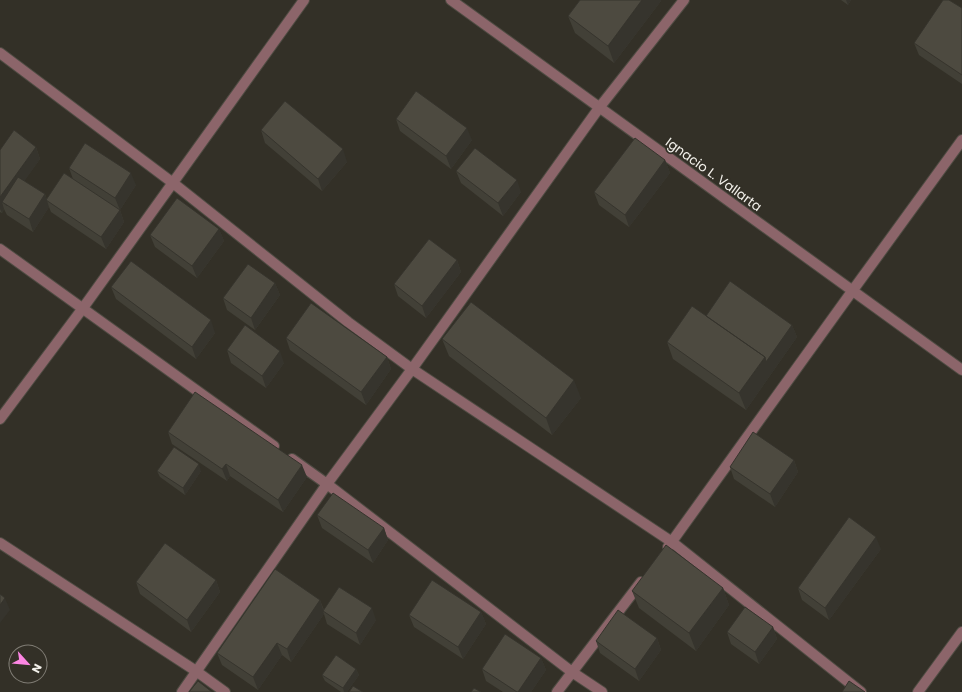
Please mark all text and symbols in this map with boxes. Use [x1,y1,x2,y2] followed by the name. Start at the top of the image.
[662,133,766,216] street label: Ignacio L. Vallarta
[8,644,48,684] north arrow
[28,661,46,676] text: N

